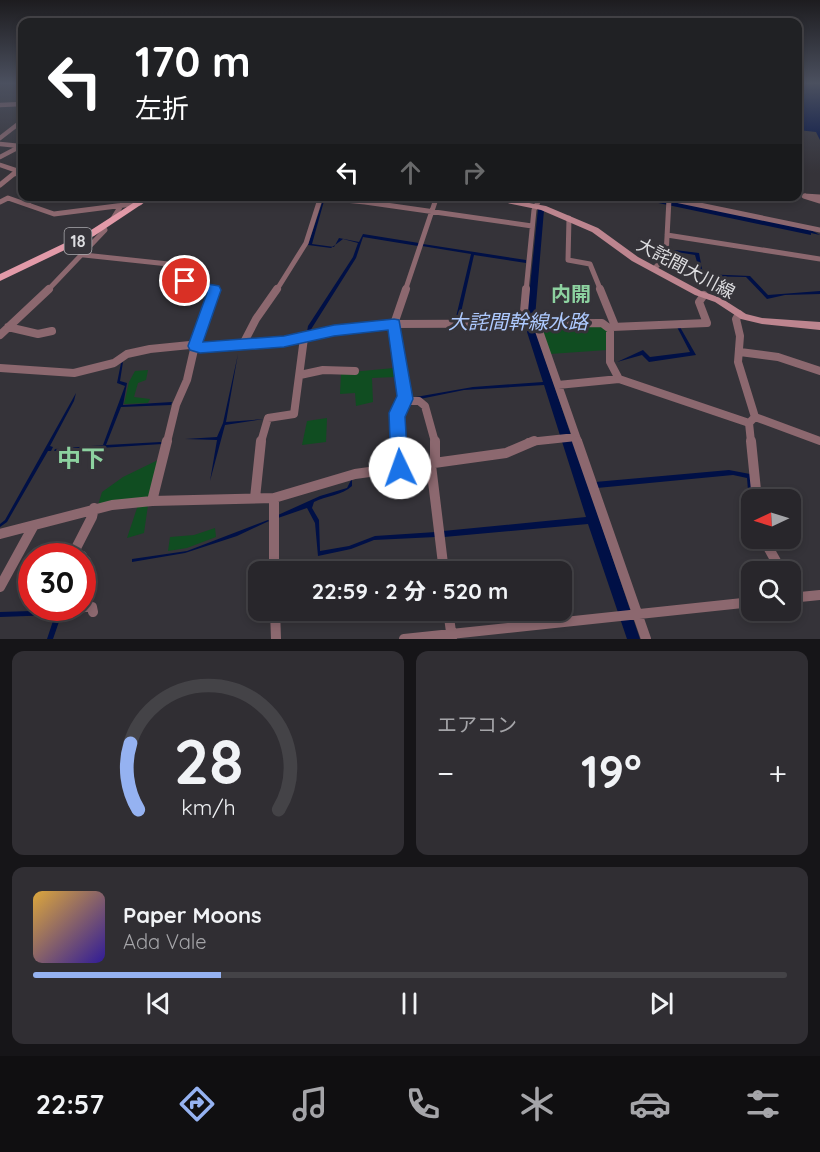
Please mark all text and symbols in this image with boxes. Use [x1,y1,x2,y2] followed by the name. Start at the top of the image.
[135,35,251,88] text: 170 m
[36,42,114,120] icon: left
[135,91,189,125] text: 左折
[331,156,364,189] icon: left
[394,156,427,189] icon: ahead
[457,156,490,189] icon: right
[64,228,92,254] road number: 18
[633,232,739,304] street label: 大詫間大川線
[159,255,210,306] pin
[168,264,201,297] icon: arrive
[551,281,591,306] district label: 内開
[448,309,590,334] water label: 大詫間幹線水路
[368,436,432,500] position arrow
[57,443,105,473] district label: 中下
[741,489,801,549] north arrow
[741,489,801,621] map controls
[18,543,96,621] speed limit sign: 30
[741,561,801,621] button: search
[312,577,508,605] text: 22:59 · 2 分 · 520 m
[437,712,517,737] text: エアコン
[173,722,243,800] text: 28
[581,743,642,799] text: 19°
[437,752,454,793] text: −
[768,752,787,793] text: +
[181,794,235,820] text: km/h
[123,901,262,929] text: Paper Moons
[123,929,207,954] text: Ada Vale
[142,987,175,1020] icon: previous
[393,987,426,1020] icon: pause
[645,987,678,1020] icon: next
[176,1083,218,1125] icon: directions
[289,1083,331,1125] icon: music
[402,1083,444,1125] icon: phone
[516,1083,558,1125] icon: climate
[629,1083,671,1125] icon: car
[742,1083,784,1125] icon: filters
[36,1087,104,1121] text: 22:57

